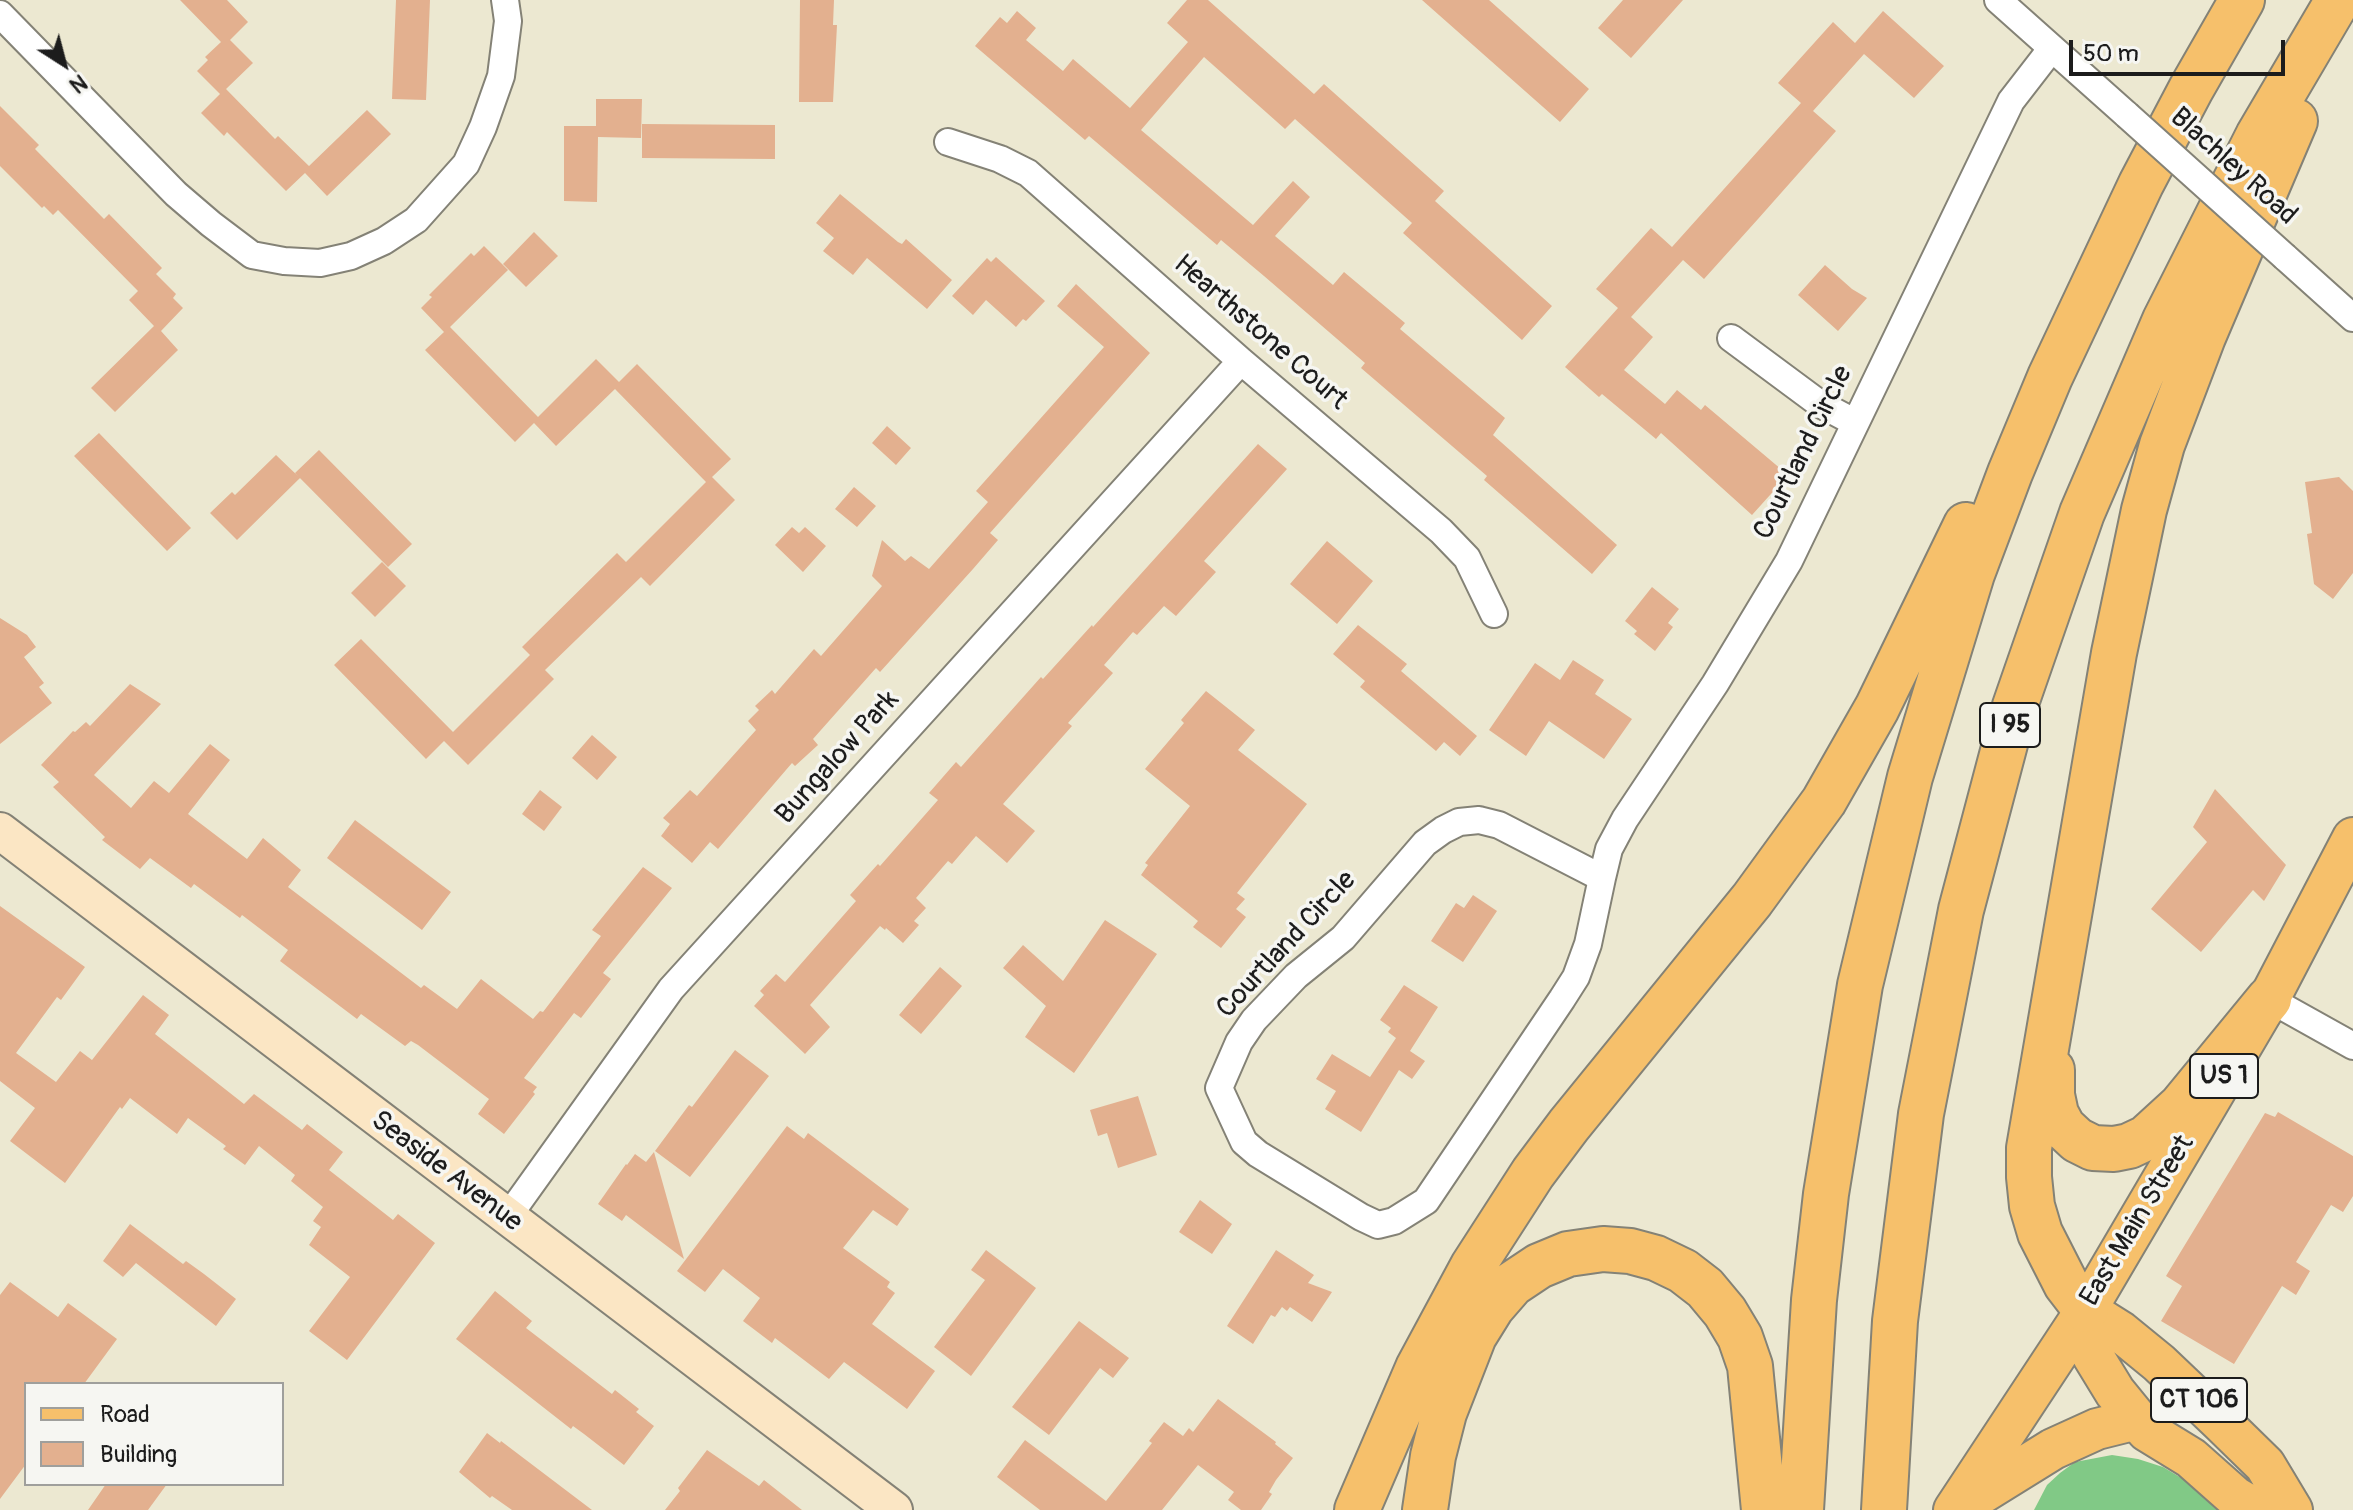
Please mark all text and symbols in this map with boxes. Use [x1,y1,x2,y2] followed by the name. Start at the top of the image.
[24,24,104,104] north arrow
[2073,24,2289,74] scale bar
[2083,39,2139,68] text: 50 m
[64,68,92,99] text: N
[2163,101,2303,233] street label: Blachley Road
[1166,248,1354,418] street label: Hearthstone Court
[1747,361,1861,545] street label: Courtland Circle
[769,684,907,832] street label: Bungalow Park
[1980,703,2040,747] road number: I 95
[1210,864,1364,1026] street label: Courtland Circle
[2190,1054,2258,1098] road number: US 1
[364,1104,528,1240] street label: Seaside Avenue
[2074,1130,2202,1312] street label: East Main Street
[2151,1378,2247,1422] road number: CT 106
[24,1382,284,1486] legend
[100,1400,150,1429] text: Road
[100,1440,177,1469] text: Building

